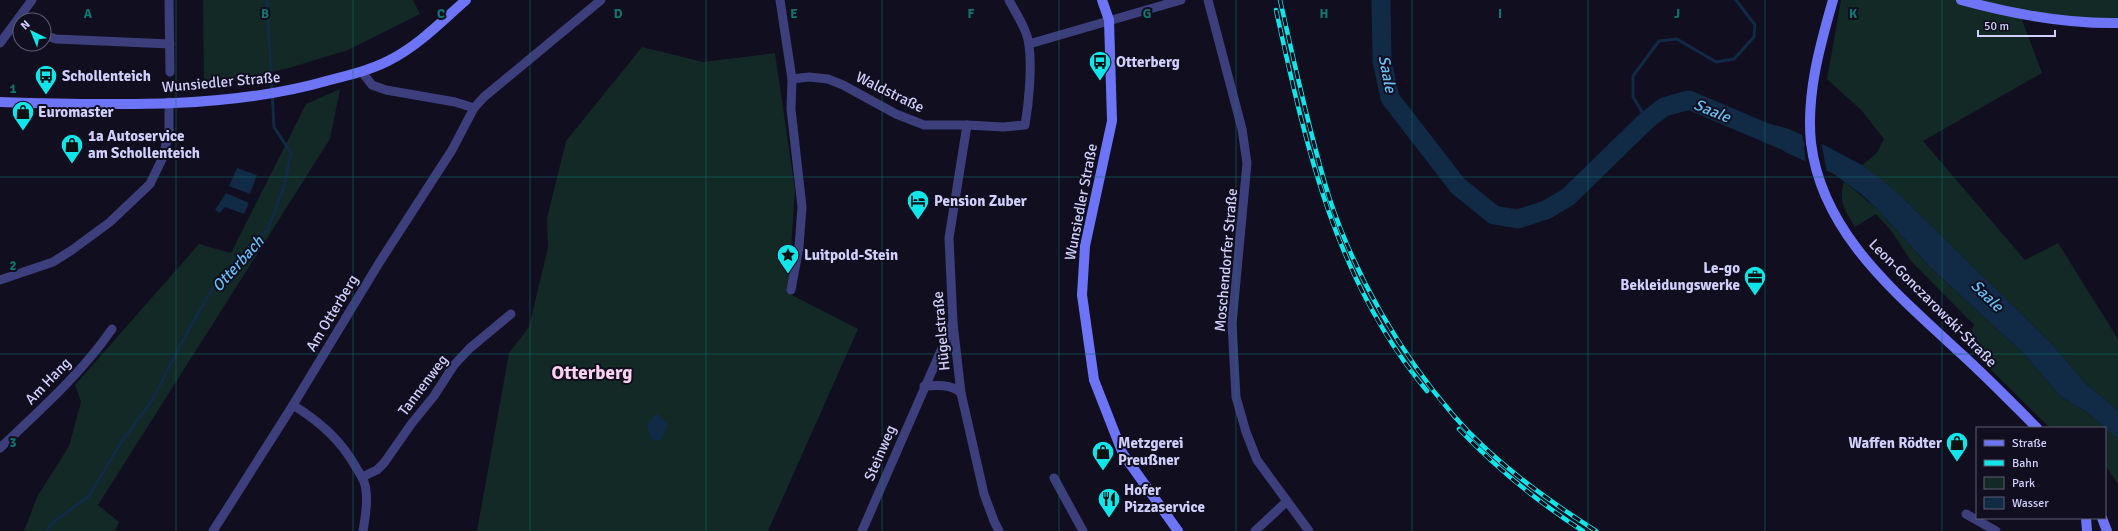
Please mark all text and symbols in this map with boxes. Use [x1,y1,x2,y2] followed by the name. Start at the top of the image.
[84,6,93,22] text: A
[261,6,269,22] text: B
[437,6,445,22] text: C
[614,6,623,22] text: D
[790,6,798,22] text: E
[968,6,975,22] text: F
[1143,6,1151,22] text: G
[1320,6,1328,22] text: H
[1498,6,1502,22] text: I
[1674,6,1680,22] text: J
[1849,6,1857,22] text: K
[12,12,52,52] north arrow
[1978,12,2055,38] scale bar
[18,18,33,32] text: N
[1984,19,2009,34] text: 50 m
[1087,49,1113,82] bus stop icon: Otterberg
[1116,53,1180,71] place label: Otterberg
[1374,54,1401,95] water label: Saale
[33,63,59,96] bus stop icon: Schollenteich
[62,67,151,85] place label: Schollenteich
[161,68,281,96] street label: Wunsiedler Straße
[853,68,927,116] street label: Waldstraße
[9,81,17,97] text: 1
[1691,95,1734,128] water label: Saale
[10,99,36,132] shop icon: Euromaster
[38,103,114,121] place label: Euromaster
[88,127,200,162] place label: 1a Autoservice am Schollenteich
[59,132,85,165] shop icon: 1a Autoservice am Schollenteich
[1061,142,1101,262] street label: Wunsiedler Straße
[905,188,931,221] hotel icon: Pension Zuber
[1211,188,1241,332] street label: Moschendorfer Straße
[934,192,1027,210] place label: Pension Zuber
[208,231,269,296] water label: Otterbach
[1865,235,2001,371] street label: Leon-Gonczarowski-Straße
[775,242,801,275] place icon: Luitpold-Stein
[804,246,898,264] place label: Luitpold-Stein
[9,258,17,274] text: 2
[1620,259,1740,294] place label: Le-go Bekleidungswerke
[1742,264,1768,297] office icon: Le-go Bekleidungswerke
[302,271,362,355] street label: Am Otterberg
[1967,276,2008,317] water label: Saale
[929,290,953,372] street label: Hügelstraße
[394,351,452,419] street label: Tannenweg
[21,354,75,408] street label: Am Hang
[552,361,632,385] district label: Otterberg
[860,422,900,484] street label: Steinweg
[1976,427,2106,519] legend
[1944,430,1970,463] shop icon: Waffen Rödter
[1118,434,1184,469] place label: Metzgerei Preußner
[1849,434,1942,452] place label: Waffen Rödter
[9,435,17,451] text: 3
[2012,436,2047,451] text: Straße
[1090,439,1116,472] shop icon: Metzgerei Preußner
[2012,456,2038,471] text: Bahn
[2012,476,2035,491] text: Park
[1124,481,1205,516] place label: Hofer Pizzaservice
[1096,486,1122,519] restaurant icon: Hofer Pizzaservice
[2012,496,2049,511] text: Wasser

